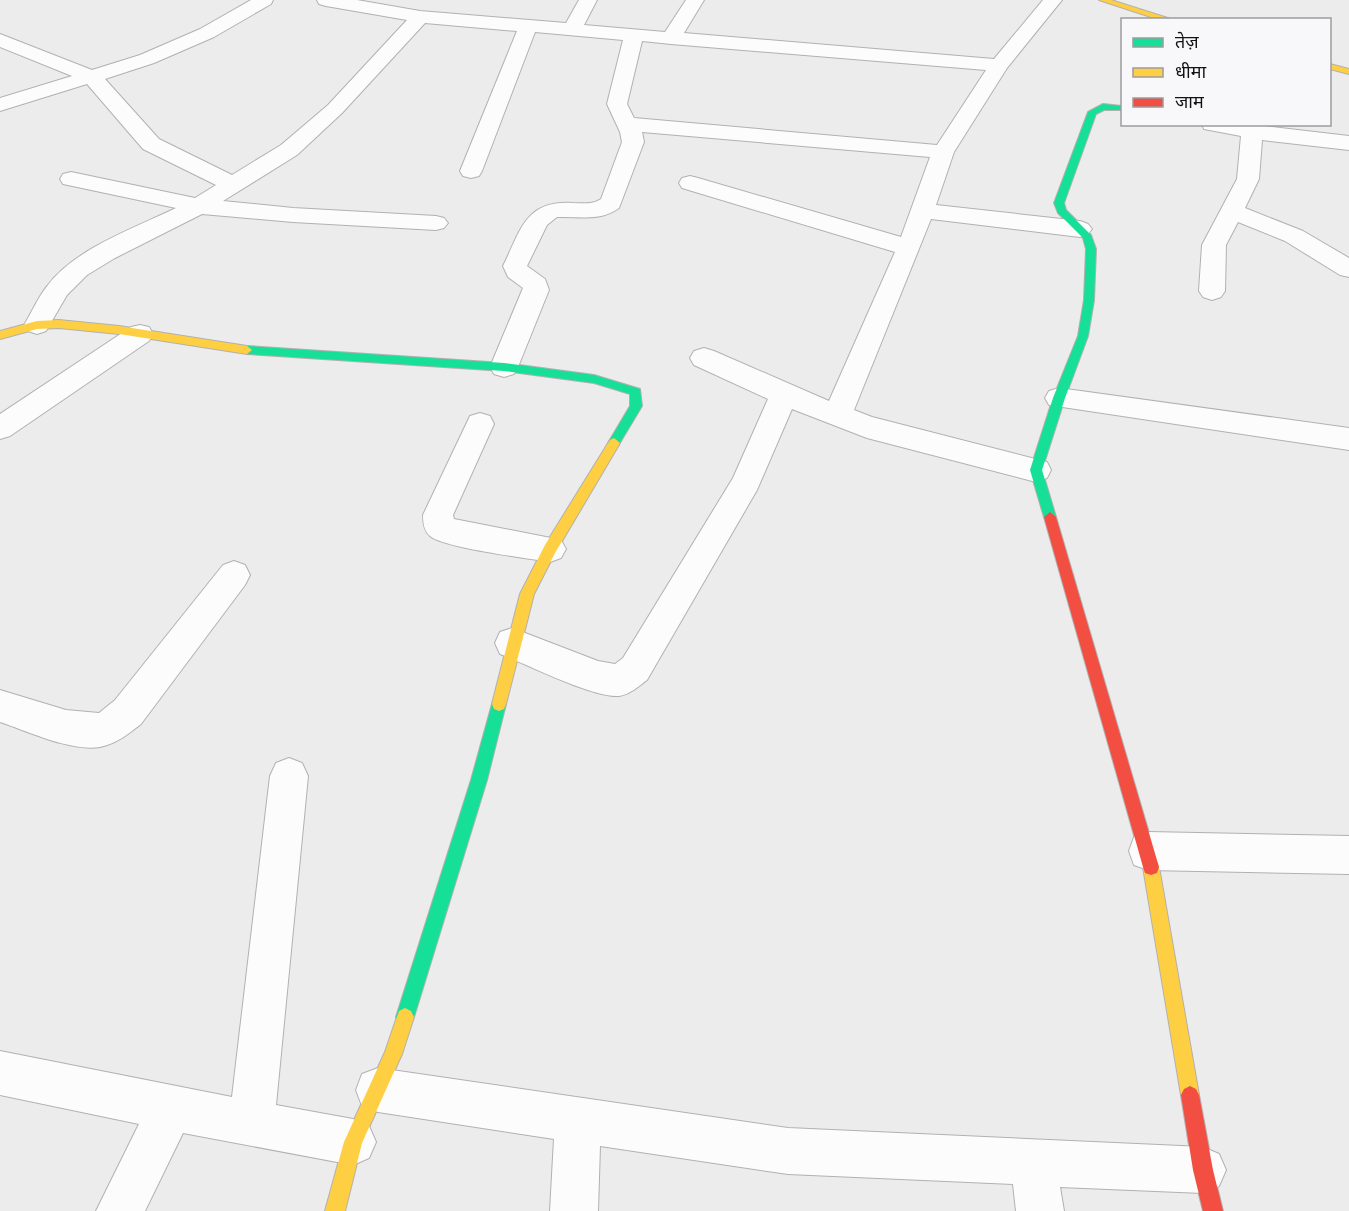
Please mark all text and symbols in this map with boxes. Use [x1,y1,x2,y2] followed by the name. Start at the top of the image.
[1121,18,1331,126] legend
[1175,29,1199,53] text: तेज़
[1175,59,1206,83] text: धीमा
[1175,89,1205,113] text: जाम

